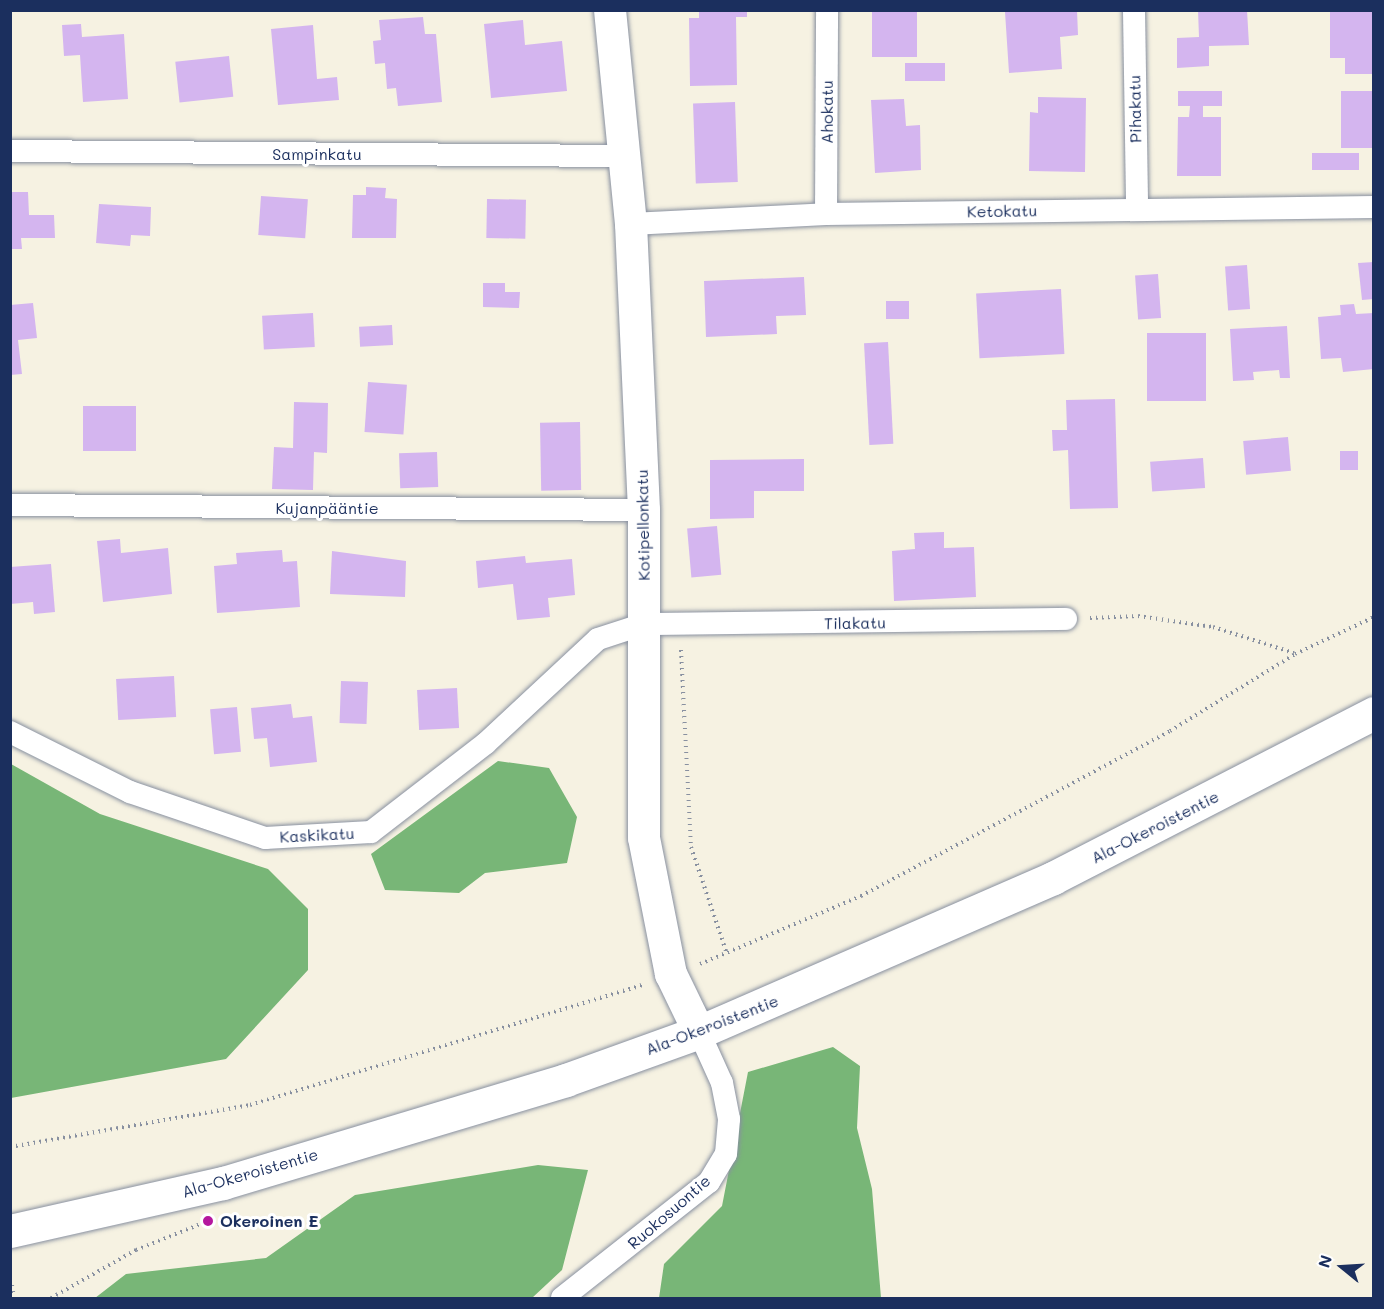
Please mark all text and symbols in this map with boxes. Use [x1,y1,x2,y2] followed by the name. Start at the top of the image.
[1125,75,1145,143] street label: Pihakatu
[817,80,837,144] street label: Ahokatu
[272,144,362,164] street label: Sampinkatu
[967,201,1037,221] street label: Ketokatu
[632,469,654,581] street label: Kotipellonkatu
[275,498,379,518] street label: Kujanpääntie
[824,613,886,633] street label: Tilakatu
[1088,787,1222,867] street label: Ala-Okeroistentie
[279,823,355,847] street label: Kaskikatu
[643,991,781,1059] street label: Ala-Okeroistentie
[180,1144,320,1202] street label: Ala-Okeroistentie
[624,1171,714,1253] street label: Ruokosuontie
[220,1211,319,1231] place label: Okeroinen E
[201,1214,215,1228] marker: Okeroinen E
[1312,1237,1372,1297] north arrow
[1313,1252,1336,1270] text: N

